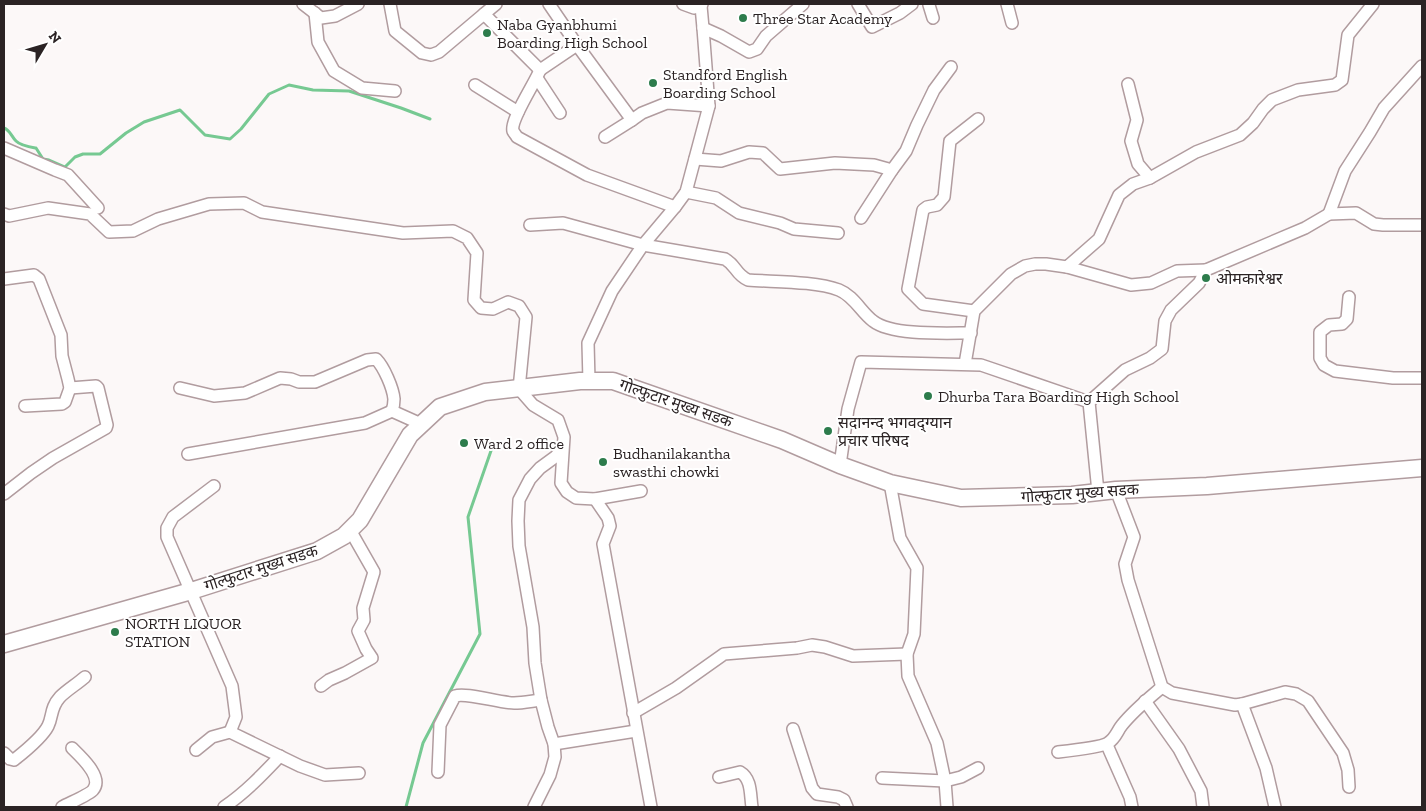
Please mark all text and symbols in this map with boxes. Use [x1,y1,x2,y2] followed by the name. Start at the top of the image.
[753,9,893,28] place label: Three Star Academy
[737,12,749,24] marker: Three Star Academy
[497,15,647,52] place label: Naba Gyanbhumi Boarding High School
[20,20,70,70] north arrow
[481,27,493,39] marker: Naba Gyanbhumi Boarding High School
[45,28,65,47] text: N
[663,65,788,102] place label: Standford English Boarding School
[647,77,659,89] marker: Standford English Boarding School
[1216,269,1283,288] place label: ओमकारेश्वर
[1200,272,1212,284] marker: ओमकारेश्वर
[617,375,736,432] street label: गोल्फुटार मुख्य सडक
[938,387,1179,406] place label: Dhurba Tara Boarding High School
[922,390,934,402] marker: Dhurba Tara Boarding High School
[838,413,953,450] place label: सदानन्द भगवद्ग्यान प्रचार परिषद
[822,425,834,437] marker: सदानन्द भगवद्ग्यान प्रचार परिषद
[474,434,564,453] place label: Ward 2 office
[458,437,470,449] marker: Ward 2 office
[613,444,731,481] place label: Budhanilakantha swasthi chowki
[597,456,609,468] marker: Budhanilakantha swasthi chowki
[1020,479,1140,508] street label: गोल्फुटार मुख्य सडक
[202,540,321,596] street label: गोल्फुटार मुख्य सडक
[125,614,242,651] place label: NORTH LIQUOR STATION
[109,626,121,638] marker: NORTH LIQUOR STATION

